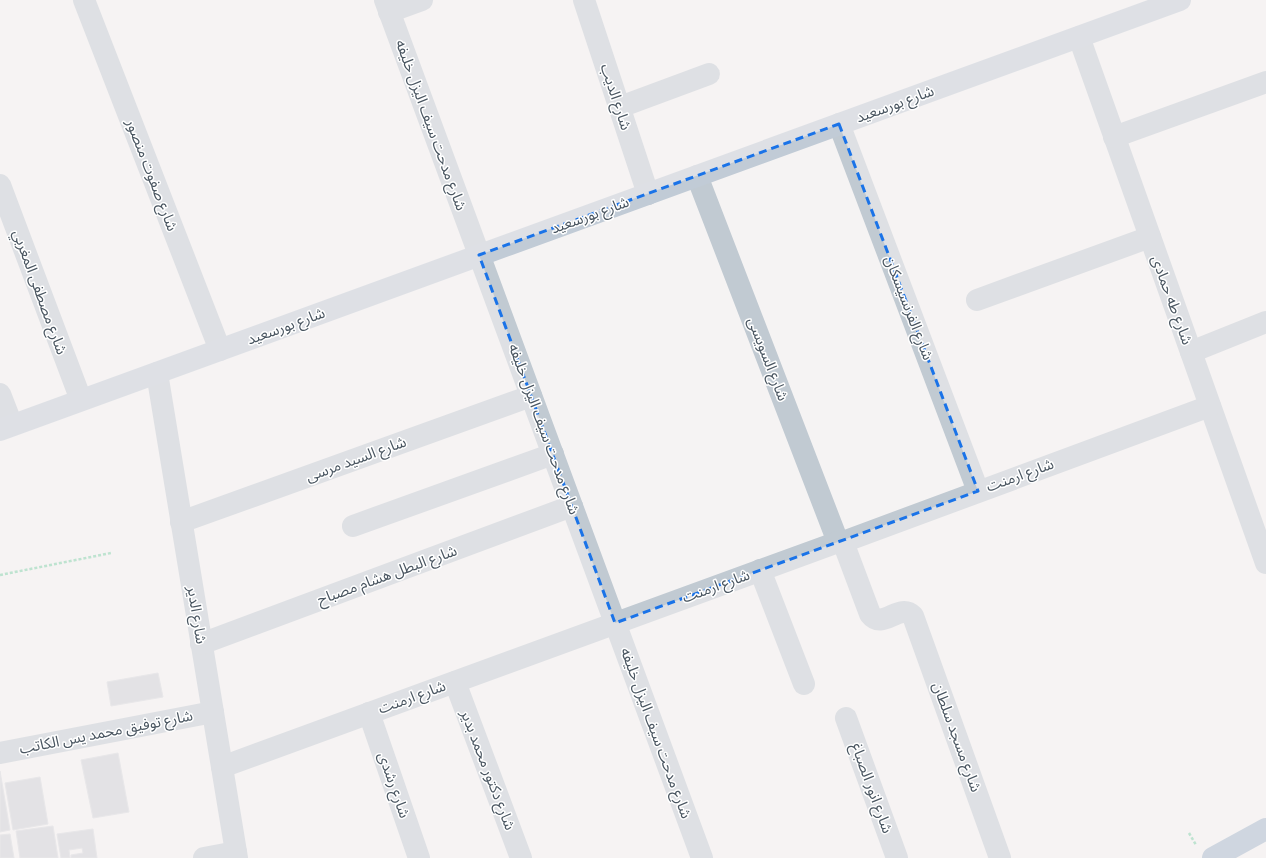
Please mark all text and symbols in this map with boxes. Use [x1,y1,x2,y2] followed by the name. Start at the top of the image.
[389,36,473,214] street label: شارع مدحت سيف اليزل خليفه
[594,61,638,134] street label: شارع الديب
[852,79,938,129] street label: شارع بورسعيد
[119,114,185,235] street label: شارع صفوت منصور
[547,190,633,240] street label: شارع بورسعيد
[6,226,74,358] street label: شارع مصطفى المغربي
[878,252,940,364] street label: شارع الفرنسيسكان
[1145,252,1199,348] street label: شارع طه حمادى
[243,301,329,351] street label: شارع بورسعيد
[741,314,795,405] street label: شارع السويسى
[502,340,586,518] street label: شارع مدحت سيف اليزل خليفه
[302,430,410,488] street label: شارع السيد مرسى
[983,452,1057,498] street label: شارع ارمنت
[314,538,461,612] street label: شارع البطل هشام مصباح
[679,563,753,609] street label: شارع ارمنت
[180,583,213,646] street label: شارع الدير
[614,644,698,822] street label: شارع مدحت سيف اليزل خليفه
[375,674,449,720] street label: شارع ارمنت
[926,679,988,796] street label: شارع مسجد سلطان
[17,703,195,761] street label: شارع توفيق محمد يس الكاتب
[454,705,522,834] street label: شارع دكتور محمد بدير
[845,739,900,837] street label: شارع انور الصباغ
[371,749,417,822] street label: شارع رشدى

